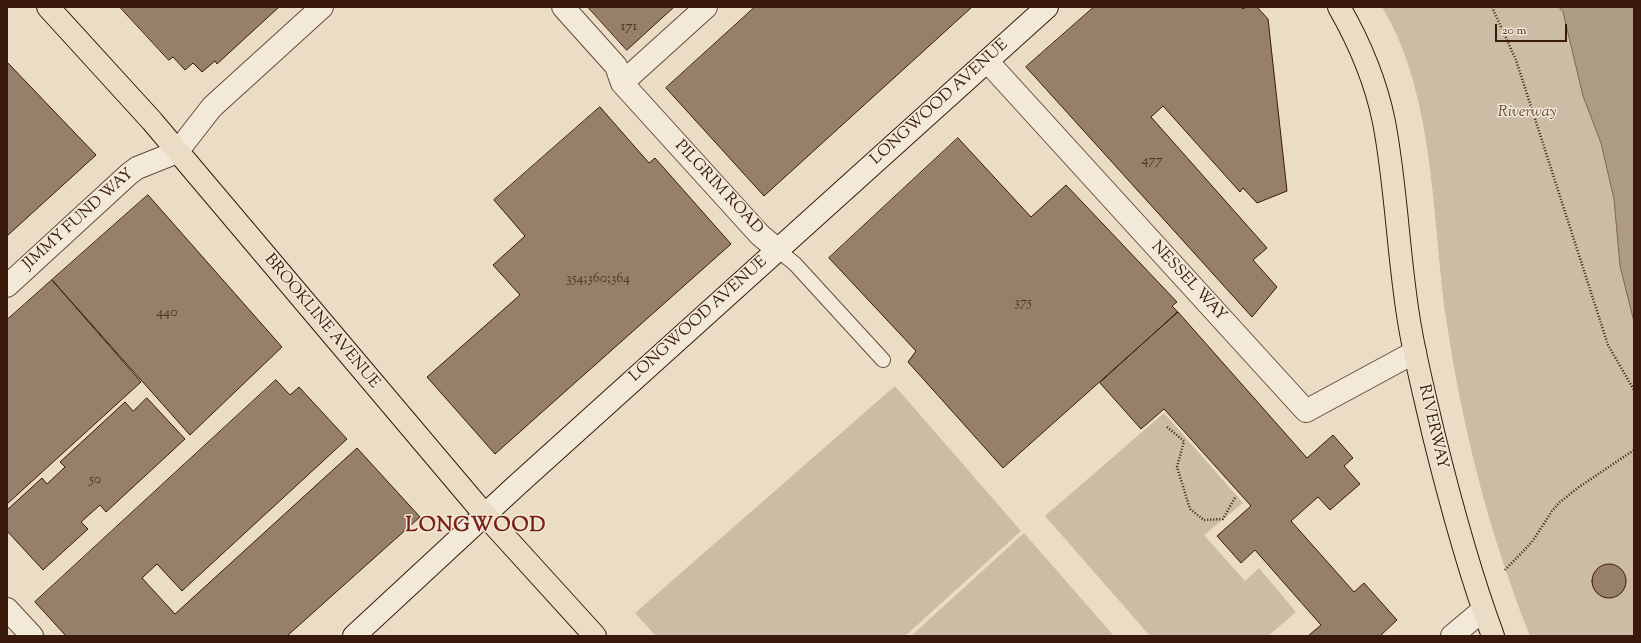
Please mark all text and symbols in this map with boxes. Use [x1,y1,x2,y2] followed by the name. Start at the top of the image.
[1497,16,1569,42] scale bar
[621,20,637,36] house number: 171
[1502,22,1526,40] text: 20 m
[867,36,1013,170] street label: LONGWOOD AVENUE
[1498,103,1556,123] park label: Riverway
[670,137,766,239] street label: PILGRIM ROAD
[1141,154,1163,170] house number: 477
[20,165,138,275] street label: JIMMY FUND WAY
[1146,238,1230,326] street label: NESSEL WAY
[259,251,383,393] street label: BROOKLINE AVENUE
[626,253,772,387] street label: LONGWOOD AVENUE
[566,272,630,288] house number: 354;360;364
[1014,296,1032,312] house number: 375
[156,306,178,322] house number: 440
[1413,383,1451,471] street label: RIVERWAY
[89,473,101,489] house number: 50
[406,516,546,540] district label: LONGWOOD

